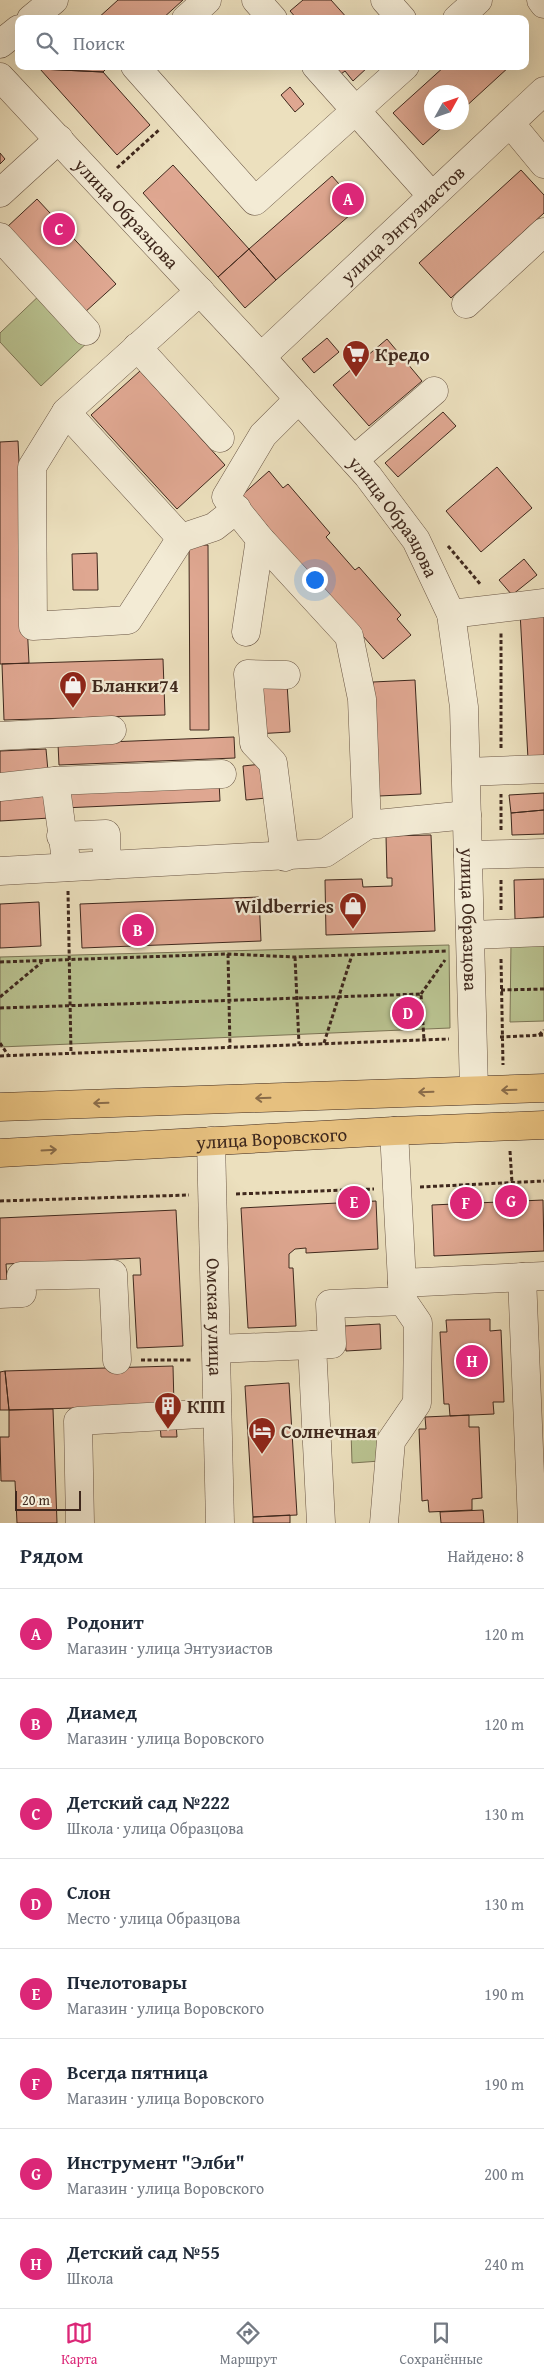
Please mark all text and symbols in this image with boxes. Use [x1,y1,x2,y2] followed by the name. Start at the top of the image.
[15,15,529,70] search box
[33,29,61,57] icon: search
[73,29,125,57] text: Поиск
[424,85,469,130] north arrow
[67,150,186,275] street label: улица Образцова
[333,159,471,290] street label: улица Энтузиастов
[332,180,364,218] pin: A
[43,210,75,248] pin: C
[341,339,371,378] supermarket icon: Кредо
[375,340,430,368] place label: Кредо
[341,448,446,582] street label: улица Образцова
[302,567,328,593] your location
[58,670,88,709] shop icon: Бланки74
[92,671,179,699] place label: Бланки74
[454,846,485,991] street label: улица Образцова
[338,891,368,930] shop icon: Wildberries
[235,892,334,920] place label: Wildberries
[122,911,154,949] pin: B
[392,994,424,1032] pin: D
[501,1085,517,1094] one-way arrow
[418,1087,434,1097] one-way arrow
[255,1093,271,1102] one-way arrow
[93,1098,110,1108] one-way arrow
[194,1120,348,1156] street label: улица Воровского
[40,1145,56,1154] one-way arrow
[495,1182,527,1220] pin: G
[338,1183,370,1221] pin: E
[450,1184,482,1222] pin: F
[200,1258,231,1376] street label: Омская улица
[456,1342,488,1380] pin: H
[153,1391,183,1430] building icon: КПП
[187,1392,226,1420] place label: КПП
[247,1416,277,1455] hotel icon: Солнечная
[281,1417,377,1445] place label: Солнечная
[15,1488,81,1511] scale bar
[22,1490,50,1510] text: 20 m
[20,1540,83,1571] text: Рядом
[447,1544,524,1568] text: Найдено: 8
[67,1608,144,1636] text: Родонит
[31,1622,41,1646] text: A
[484,1622,524,1646] text: 120 m
[67,1636,273,1660] text: Магазин · улица Энтузиастов
[67,1698,137,1726] text: Диамед
[31,1712,41,1736] text: B
[484,1712,524,1736] text: 120 m
[67,1726,264,1750] text: Магазин · улица Воровского
[67,1788,230,1816] text: Детский сад №222
[31,1802,41,1826] text: C
[484,1802,524,1826] text: 130 m
[67,1816,244,1840] text: Школа · улица Образцова
[67,1878,111,1906] text: Слон
[31,1892,41,1916] text: D
[484,1892,524,1916] text: 130 m
[67,1906,240,1930] text: Место · улица Образцова
[67,1968,187,1996] text: Пчелотовары
[32,1982,40,2006] text: E
[484,1982,524,2006] text: 190 m
[67,1996,264,2020] text: Магазин · улица Воровского
[67,2058,208,2086] text: Всегда пятница
[32,2072,40,2096] text: F
[484,2072,524,2096] text: 190 m
[67,2086,264,2110] text: Магазин · улица Воровского
[67,2148,245,2176] text: Инструмент "Элби"
[31,2162,41,2186] text: G
[484,2162,524,2186] text: 200 m
[67,2176,264,2200] text: Магазин · улица Воровского
[67,2238,220,2266] text: Детский сад №55
[30,2252,42,2276] text: H
[484,2252,524,2276] text: 240 m
[67,2266,113,2290] text: Школа
[61,2319,97,2369] tab: Карта
[220,2319,277,2369] tab: Маршрут
[399,2319,483,2369] tab: Сохранённые

